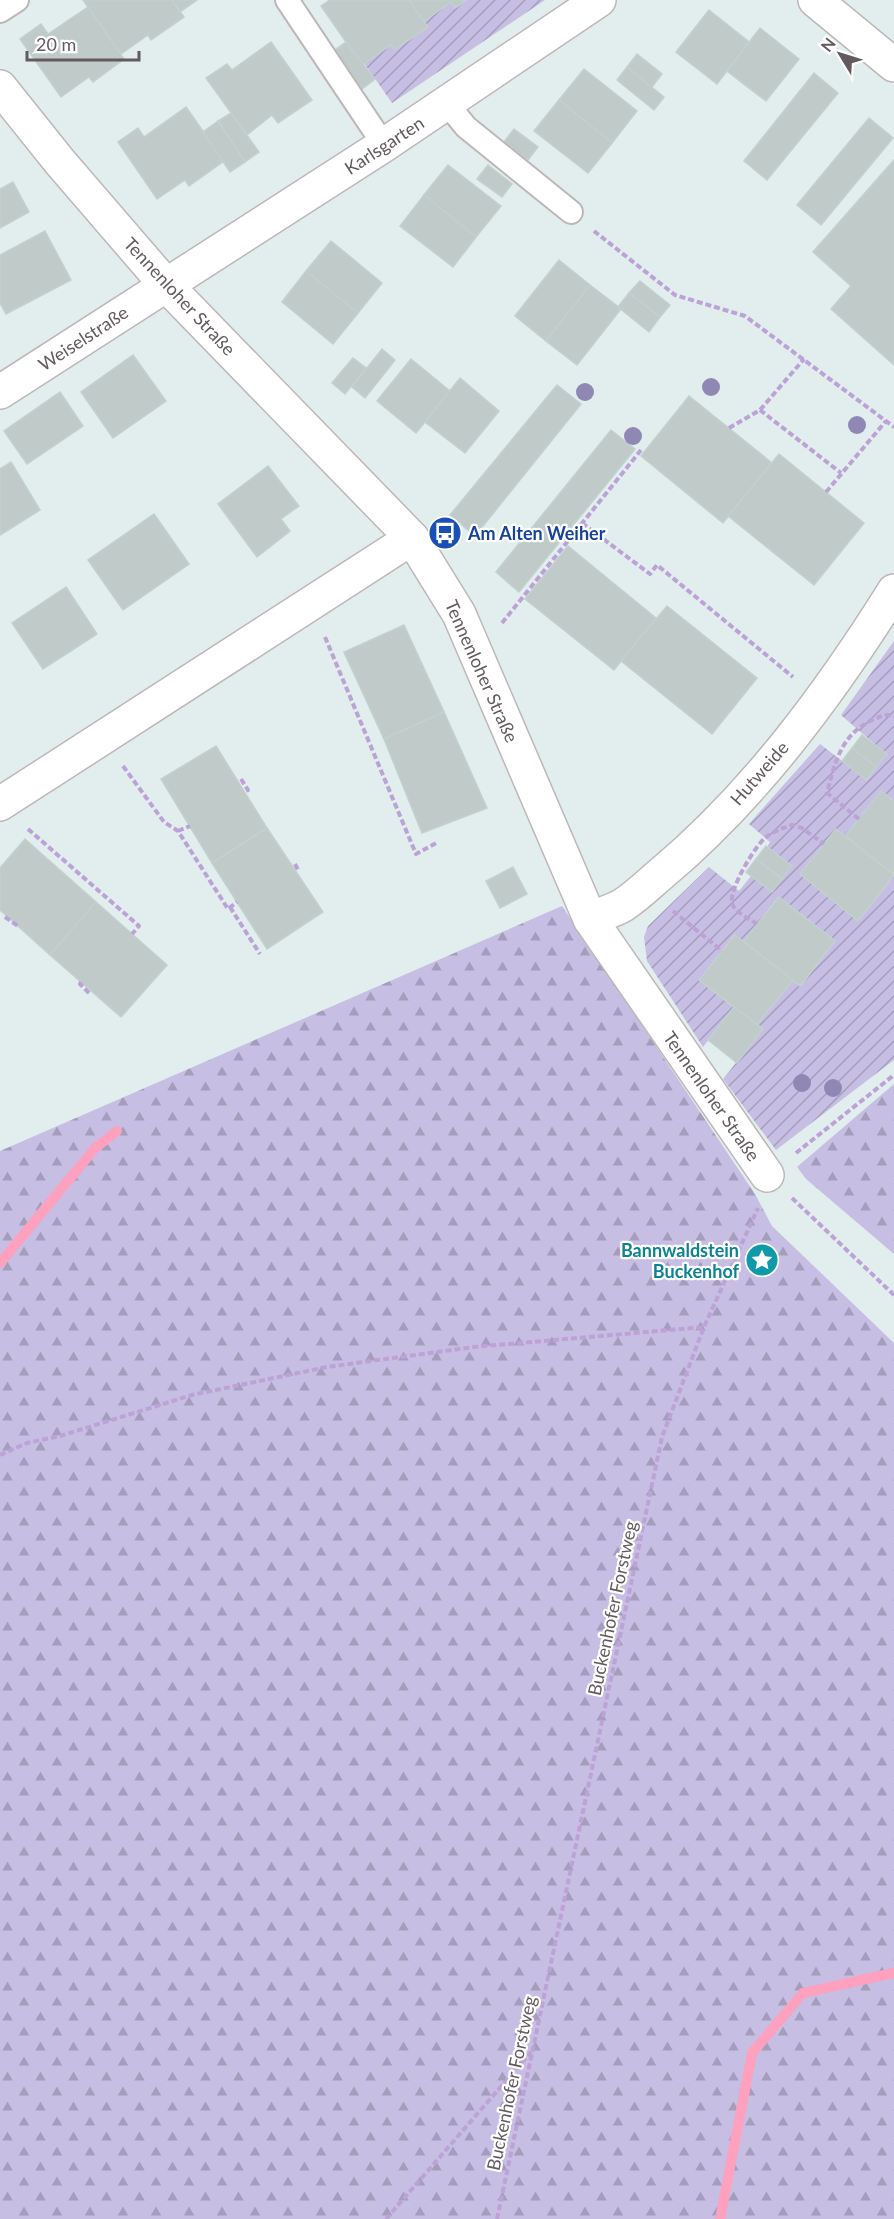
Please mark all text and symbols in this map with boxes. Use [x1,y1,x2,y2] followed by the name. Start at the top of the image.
[27,24,140,62] scale bar
[810,24,870,84] north arrow
[36,33,76,55] text: 20 m
[817,34,839,55] text: N
[340,111,428,179] street label: Karlsgarten
[120,232,240,360] street label: Tennenloher Straße
[34,301,132,375] street label: Weiselstraße
[427,515,463,551] bus stop icon: Am Alten Weiher
[467,522,606,544] place label: Am Alten Weiher
[441,596,523,746] street label: Tennenloher Straße
[725,737,793,809] street label: Hutweide
[659,1027,765,1165] street label: Tennenloher Straße
[621,1239,740,1282] place label: Bannwaldstein Buckenhof
[744,1242,780,1278] place icon: Bannwaldstein Buckenhof
[583,1519,641,1697] street label: Buckenhofer Forstweg
[482,1994,540,2172] street label: Buckenhofer Forstweg

